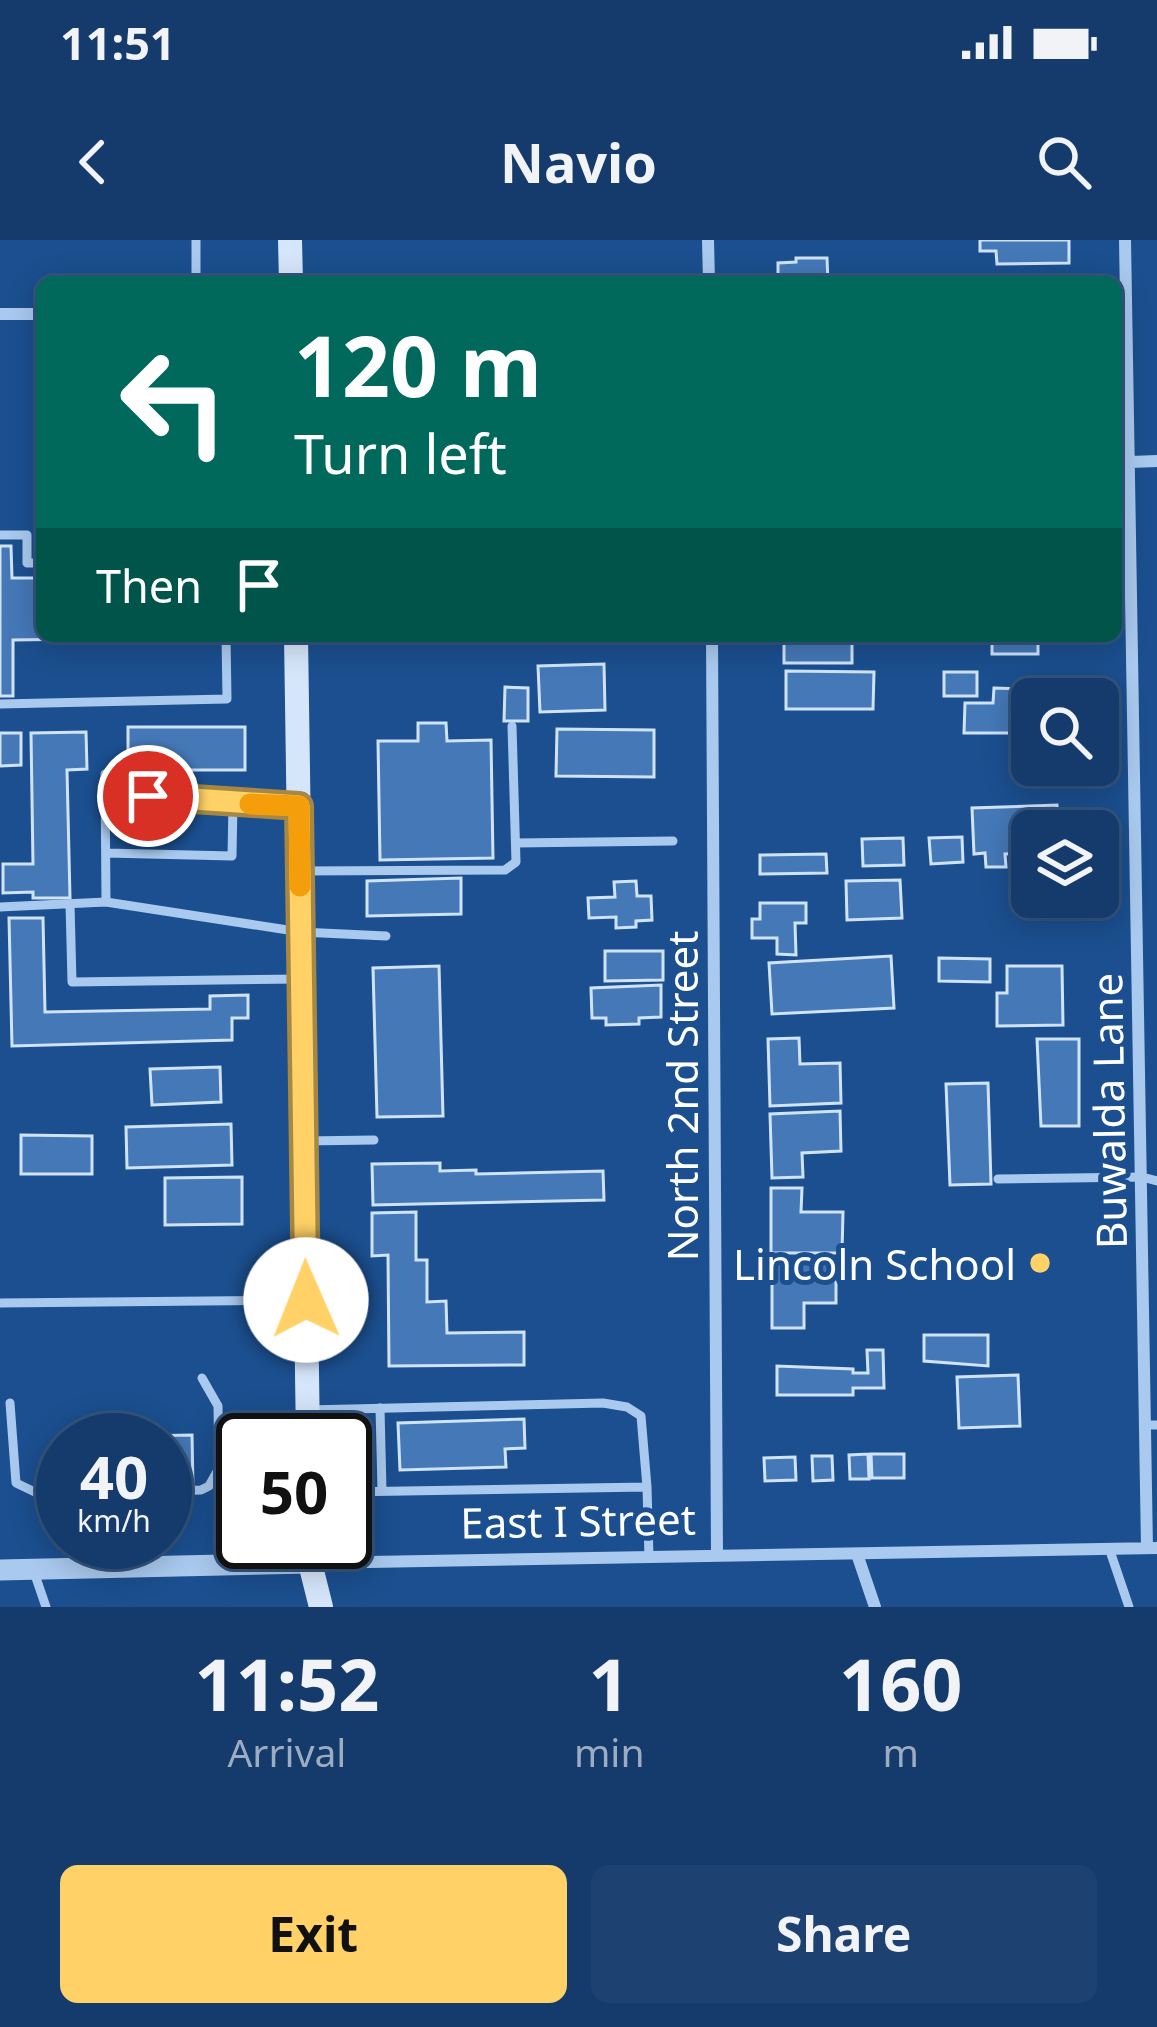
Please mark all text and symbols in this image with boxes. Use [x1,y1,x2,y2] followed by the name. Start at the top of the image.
[60,12,176,73] text: 11:51
[500,125,657,199] text: Navio
[60,129,126,195] icon: back
[1031,129,1097,195] icon: search
[294,307,542,422] text: 120 m
[96,324,252,480] icon: left
[294,416,507,490] text: Turn left
[226,552,292,618] icon: arrive
[96,555,202,616] text: Then
[1011,678,1119,918] map controls
[1011,678,1119,786] button: search
[97,745,199,847] pin
[115,763,181,829] icon: arrive
[1011,810,1119,918] button: layers
[653,931,710,1261] street label: North 2nd Street
[1077,972,1139,1250] street label: Buwalda Lane
[733,1235,1016,1292] place label: Lincoln School
[243,1237,369,1363] position arrow
[1027,1250,1053,1276] marker: Lincoln School
[216,1413,372,1569] speed limit sign: 50
[80,1435,148,1517] text: 40
[460,1489,696,1551] street label: East I Street
[77,1500,151,1541] text: km/h
[194,1634,379,1732] text: 11:52
[589,1634,630,1732] text: 1
[839,1634,963,1732] text: 160
[227,1725,346,1778] text: Arrival
[574,1725,645,1778] text: min
[883,1725,919,1778] text: m
[60,1865,567,2003] button: Exit
[591,1865,1097,2003] button: Share

